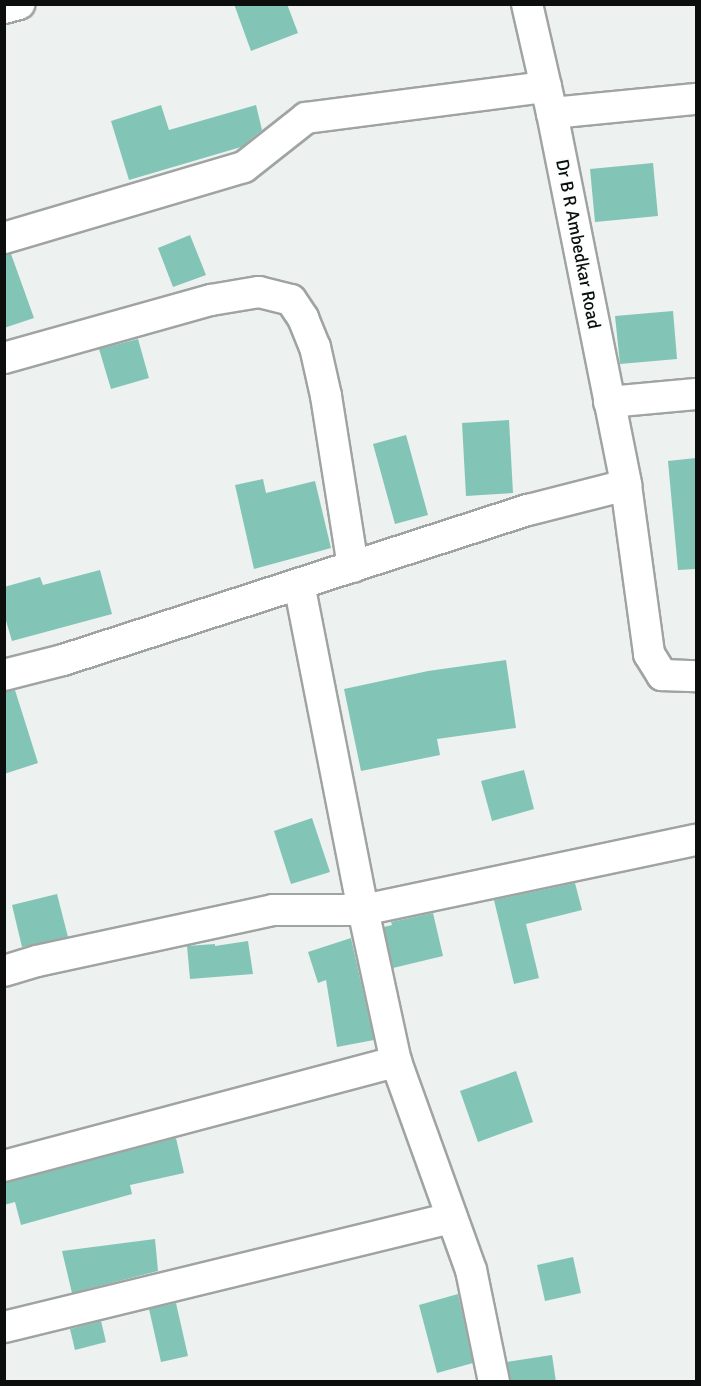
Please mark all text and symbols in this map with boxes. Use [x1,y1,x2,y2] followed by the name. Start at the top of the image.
[551,157,605,331] street label: Dr B R Ambedkar Road

